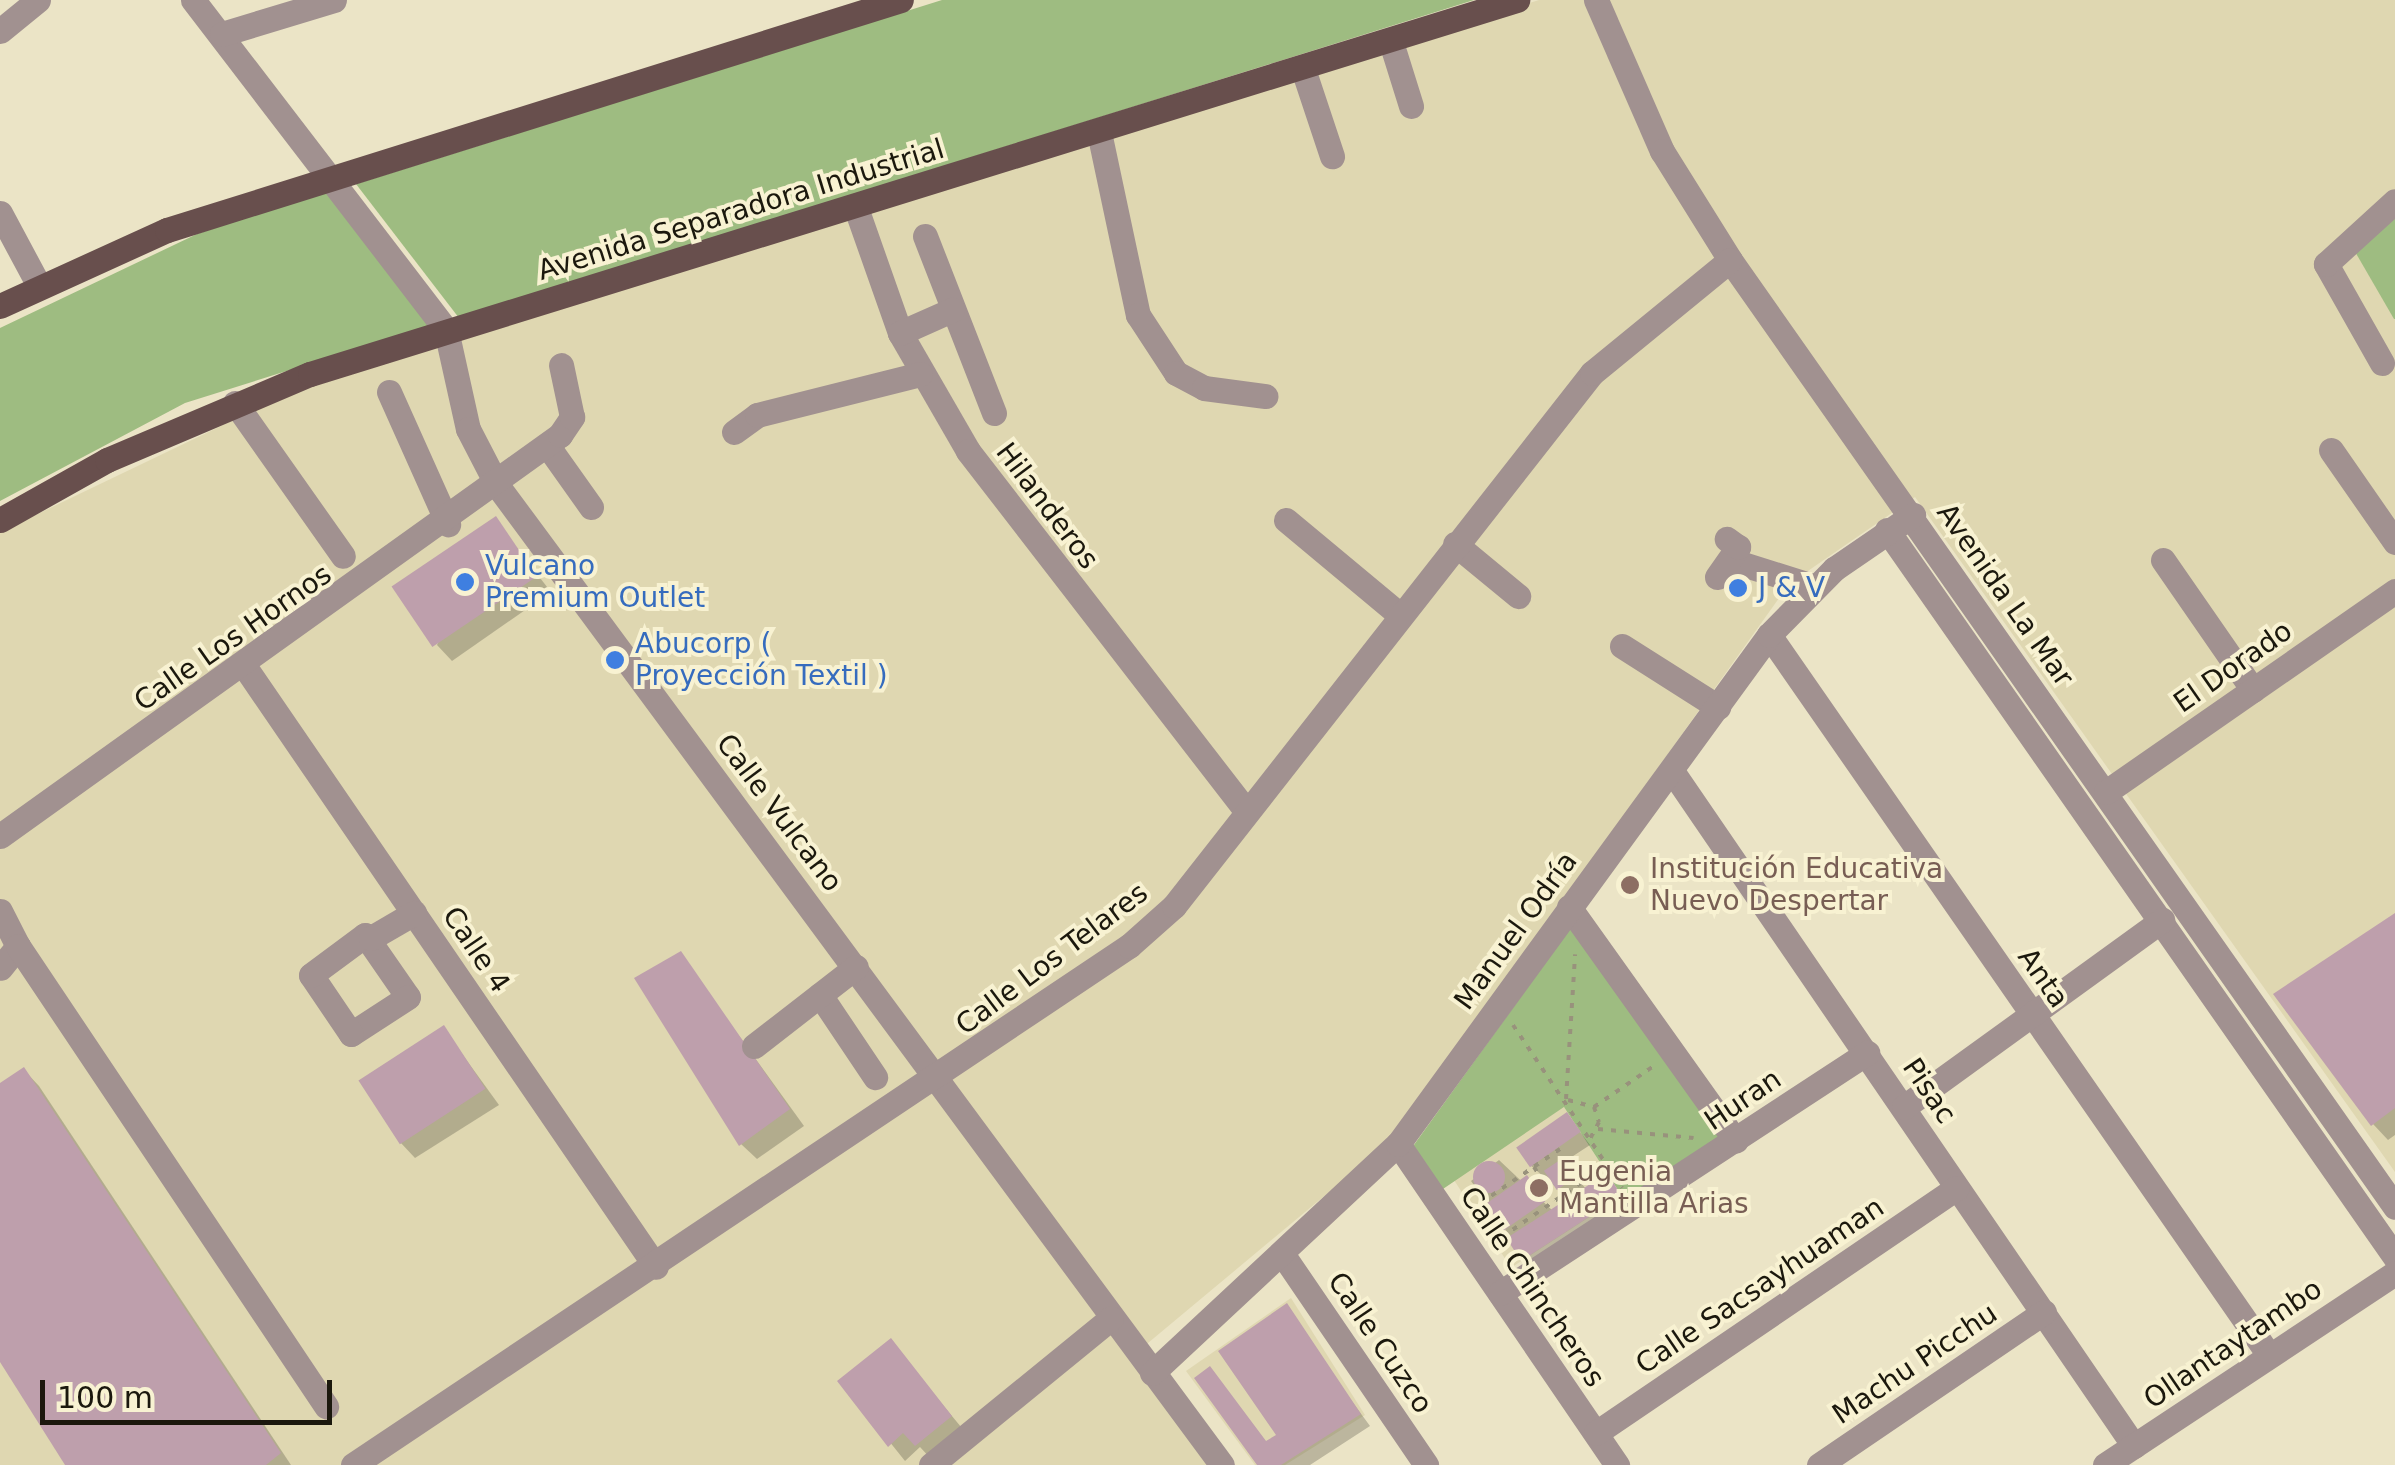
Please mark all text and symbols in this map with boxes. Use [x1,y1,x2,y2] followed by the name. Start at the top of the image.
[534,132,948,288] street label: Avenida Separadora Industrial
[989,436,1105,576] street label: Hilanderos
[1930,497,2080,693] street label: Avenida La Mar
[485,549,705,615] place label: Vulcano Premium Outlet
[128,557,338,719] street label: Calle Los Hornos
[454,571,476,593] marker: Vulcano Premium Outlet
[1758,571,1825,605] place label: J & V
[1727,577,1749,599] marker: J & V
[2167,614,2299,720] street label: El Dorado
[635,627,888,693] place label: Abucorp ( Proyección Textil )
[604,649,626,671] marker: Abucorp ( Proyección Textil )
[709,728,849,898] street label: Calle Vulcano
[1447,845,1585,1017] street label: Manuel Odría
[1650,852,1943,918] place label: Institución Educativa Nuevo Despertar
[1619,874,1641,896] marker: Institución Educativa Nuevo Despertar
[950,876,1154,1042] street label: Calle Los Telares
[435,901,517,999] street label: Calle 4
[2011,942,2075,1014] street label: Anta
[1895,1052,1963,1130] street label: Pisac
[1698,1062,1788,1138] street label: Huran
[1559,1155,1749,1221] place label: Eugenia Mantilla Arias
[1528,1177,1550,1199] marker: Eugenia Mantilla Arias
[1453,1181,1611,1393] street label: Calle Chincheros
[1630,1190,1890,1382] street label: Calle Sacsayhuaman
[1321,1266,1439,1420] street label: Calle Cuzco
[2138,1272,2328,1416] street label: Ollantaytambo
[1826,1297,2004,1431] street label: Machu Picchu
[45,1360,338,1422] scale bar
[57,1380,153,1415] text: 100 m

